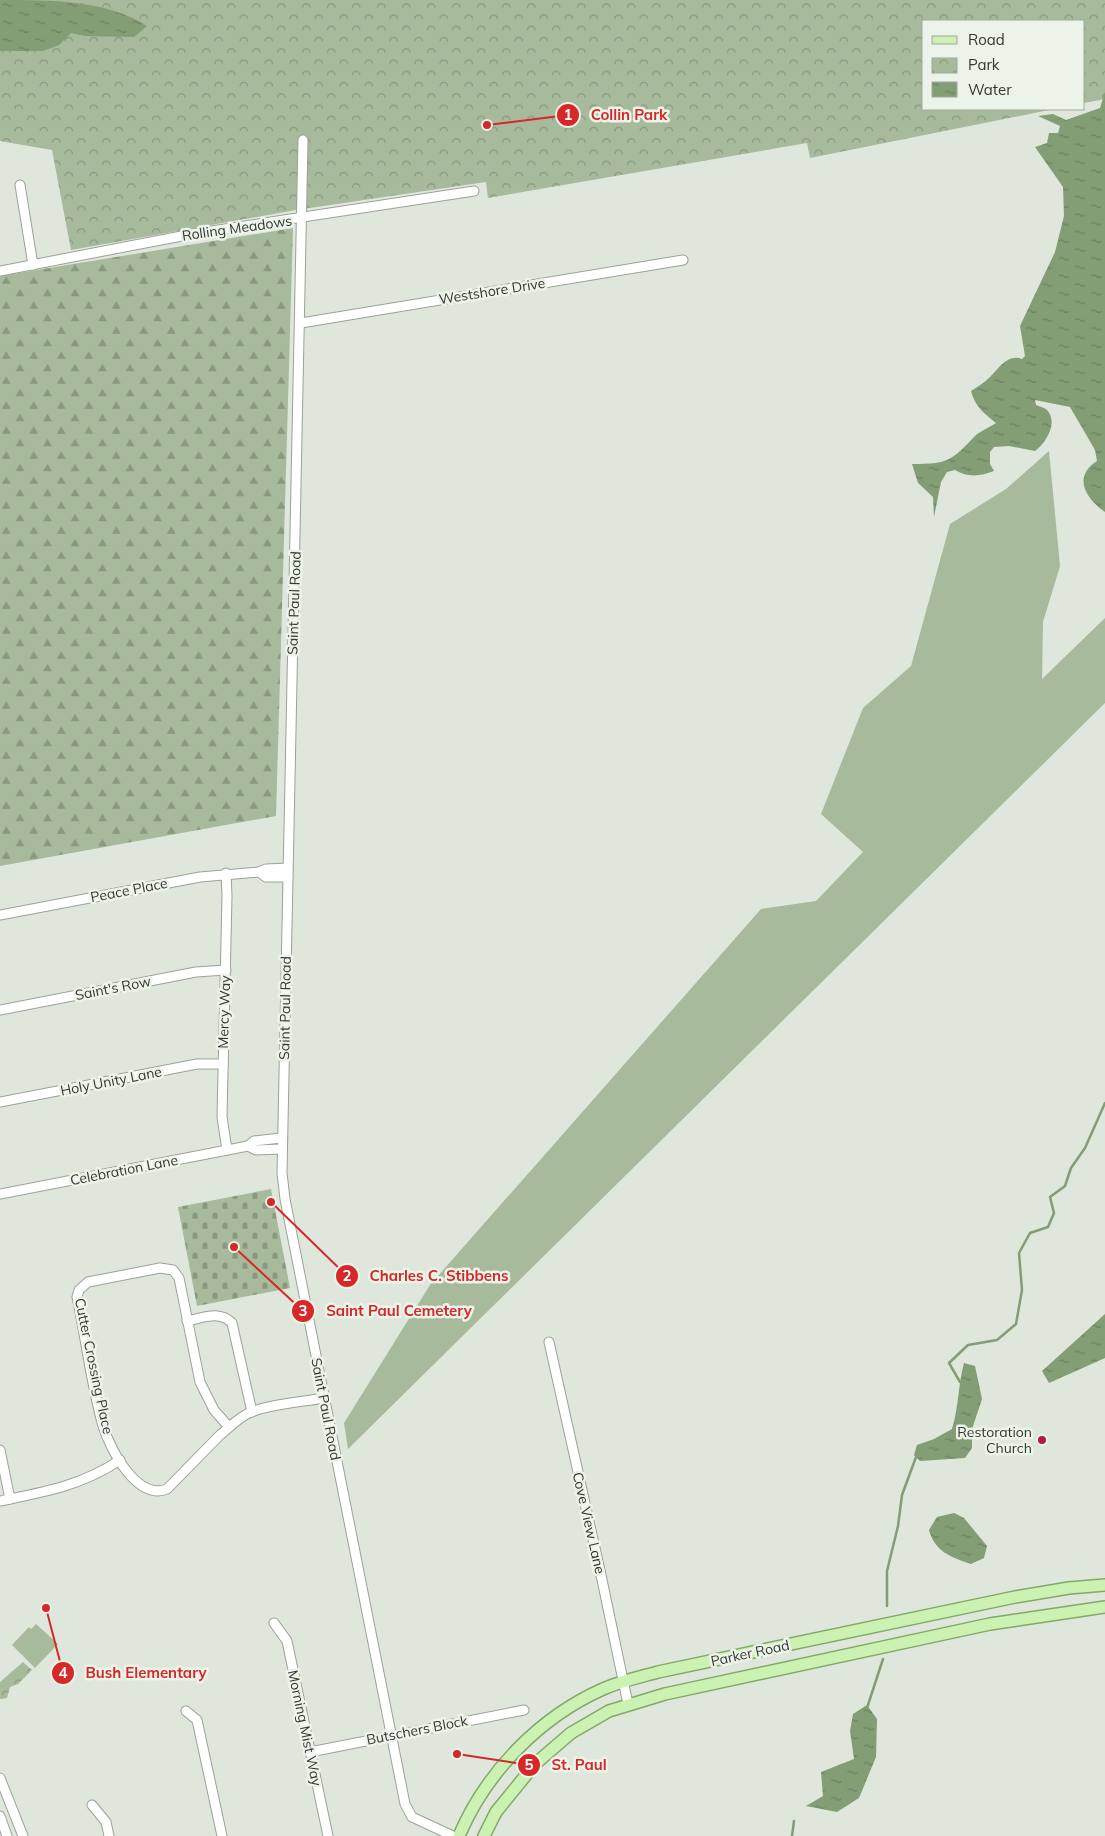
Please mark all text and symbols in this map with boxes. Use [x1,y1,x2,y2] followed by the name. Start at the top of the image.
[922,20,1085,110] legend
[968,30,1005,49] text: Road
[968,55,1000,74] text: Park
[968,80,1012,99] text: Water
[556,100,678,130] callout: Collin Park
[563,105,573,124] text: 1
[591,105,668,124] text: Collin Park
[181,211,293,245] street label: Rolling Meadows
[438,274,546,308] street label: Westshore Drive
[283,551,305,655] street label: Saint Paul Road
[89,874,169,906] street label: Peace Place
[275,956,295,1060] street label: Saint Paul Road
[74,972,152,1004] street label: Saint's Row
[214,975,234,1049] street label: Mercy Way
[59,1062,163,1100] street label: Holy Unity Lane
[69,1151,179,1189] street label: Celebration Lane
[335,1261,519,1291] callout: Charles C. Stibbens
[342,1266,352,1285] text: 2
[369,1266,509,1285] text: Charles C. Stibbens
[71,1296,117,1436] street label: Cutter Crossing Place
[291,1296,482,1326] callout: Saint Paul Cemetery
[298,1301,308,1320] text: 3
[326,1301,473,1320] text: Saint Paul Cemetery
[307,1356,345,1462] street label: Saint Paul Road
[957,1423,1032,1457] place label: Restoration Church
[1036,1434,1048,1446] marker: Restoration Church
[569,1470,609,1576] street label: Cove View Lane
[709,1636,791,1670] street label: Parker Road
[50,1658,217,1688] callout: Bush Elementary
[58,1663,68,1682] text: 4
[85,1663,207,1682] text: Bush Elementary
[284,1668,326,1788] street label: Morning Mist Way
[365,1711,470,1749] street label: Butschers Block
[516,1750,617,1780] callout: St. Paul
[524,1755,534,1774] text: 5
[551,1755,607,1774] text: St. Paul

